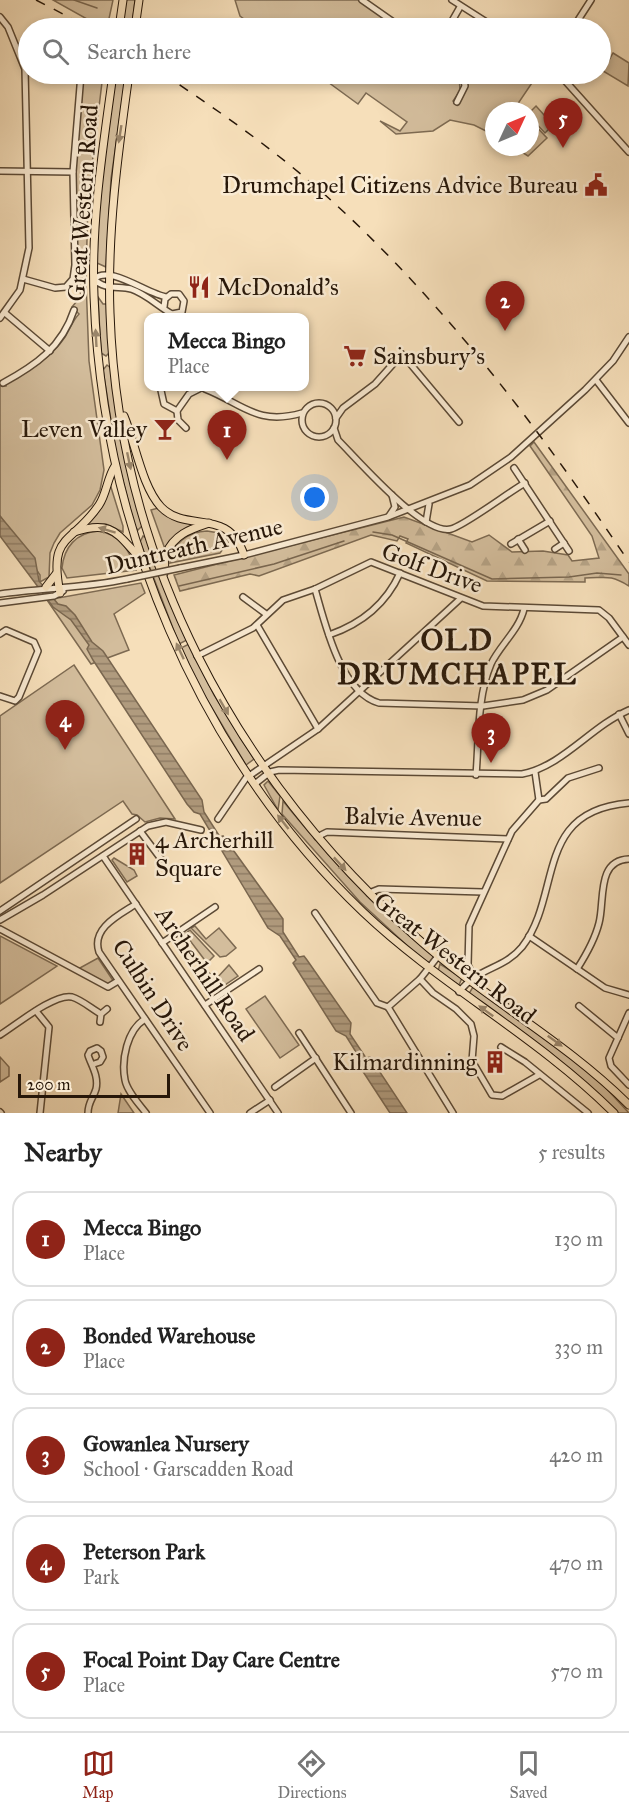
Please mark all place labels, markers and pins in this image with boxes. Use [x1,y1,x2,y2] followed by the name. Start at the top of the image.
[544,98,582,148] pin: 5
[222,170,578,200] place label: Drumchapel Citizens Advice Bureau
[583,172,609,198] public building icon: Drumchapel Citizens Advice Bureau
[217,272,339,302] place label: McDonald's
[186,274,212,300] restaurant icon: McDonald's
[486,282,524,331] pin: 2
[373,341,485,371] place label: Sainsbury's
[342,343,368,369] supermarket icon: Sainsbury's
[208,410,246,460] pin: 1
[21,414,148,444] place label: Leven Valley
[152,416,178,442] bar icon: Leven Valley
[46,700,84,750] pin: 4
[472,714,510,763] pin: 3
[155,825,274,883] place label: 4 Archerhill Square
[124,841,150,867] building icon: 4 Archerhill Square
[332,1047,478,1077] place label: Kilmardinning
[482,1049,508,1075] building icon: Kilmardinning

